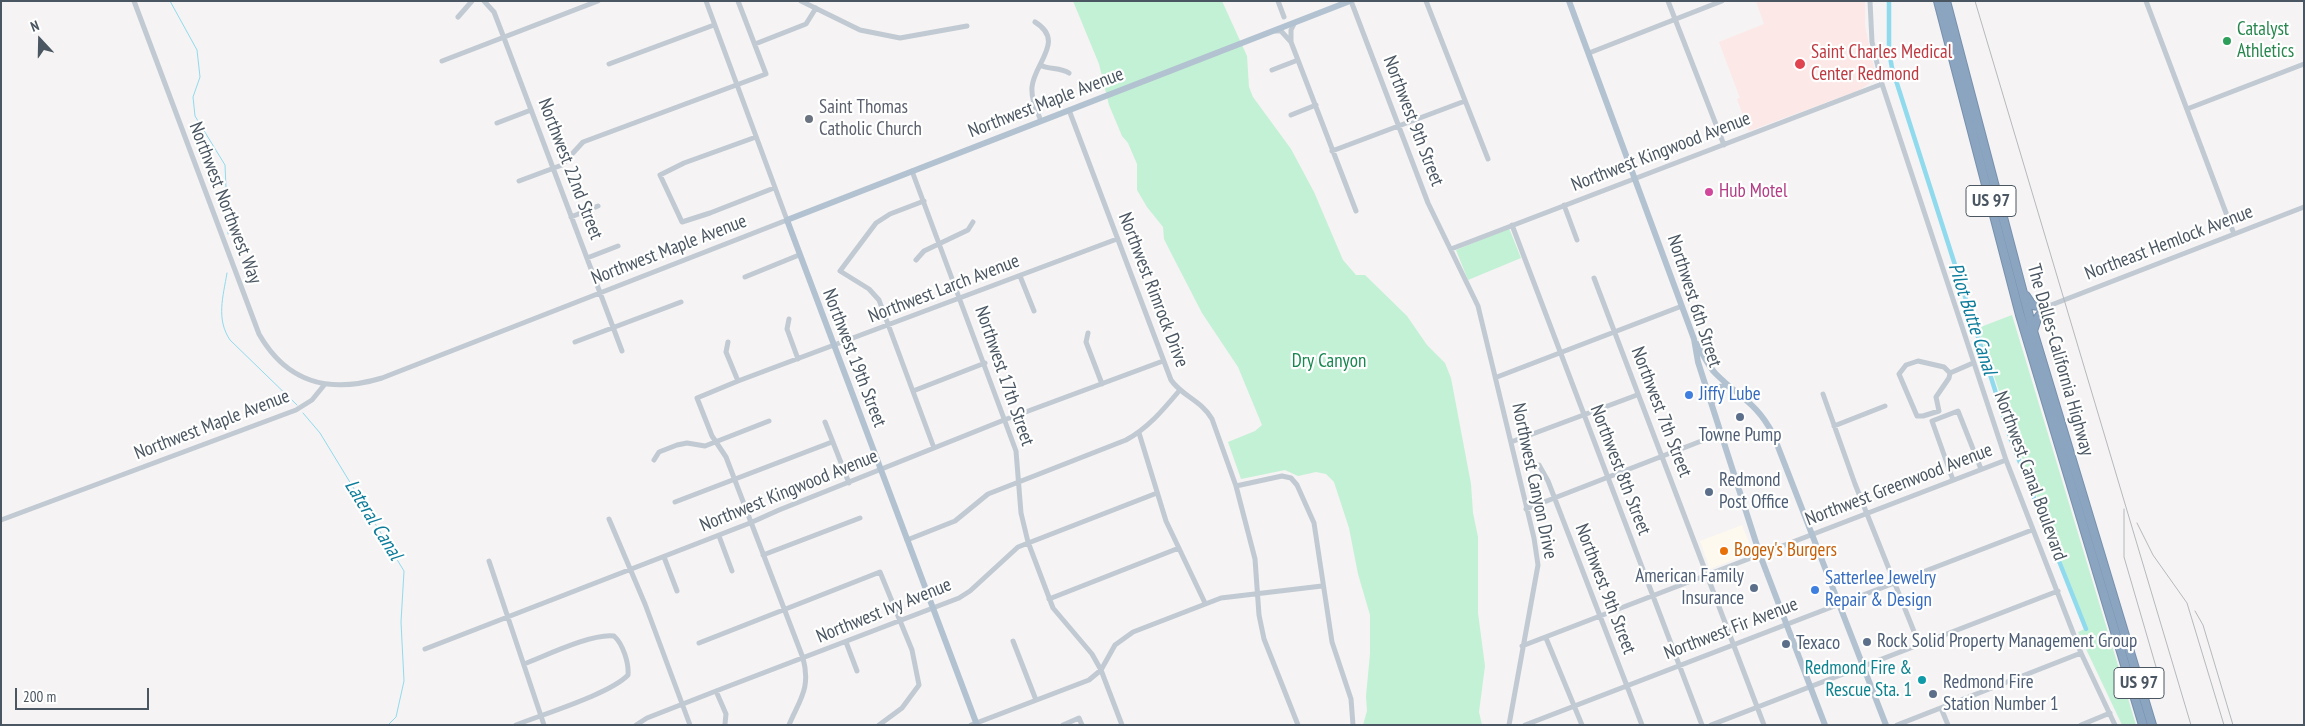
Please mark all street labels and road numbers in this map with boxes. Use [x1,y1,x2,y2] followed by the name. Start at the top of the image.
[1378,53,1448,189] street label: Northwest 9th Street
[965,63,1127,143] street label: Northwest Maple Avenue
[533,95,607,243] street label: Northwest 22nd Street
[1568,107,1754,197] street label: Northwest Kingwood Avenue
[184,119,266,287] street label: Northwest Northwest Way
[1966,186,2016,217] road number: US 97
[2082,200,2256,286] street label: Northeast Hemlock Avenue
[1113,209,1193,371] street label: Northwest Rimrock Drive
[588,210,750,290] street label: Northwest Maple Avenue
[1662,232,1726,370] street label: Northwest 6th Street
[865,250,1023,328] street label: Northwest Larch Avenue
[2022,261,2098,459] street label: The Dalles-California Highway
[817,286,891,430] street label: Northwest 19th Street
[969,303,1039,449] street label: Northwest 17th Street
[1626,344,1696,480] street label: Northwest 7th Street
[131,385,293,465] street label: Northwest Maple Avenue
[1989,388,2071,564] street label: Northwest Canal Boulevard
[1506,401,1562,561] street label: Northwest Canyon Drive
[1585,402,1655,538] street label: Northwest 8th Street
[1802,439,1996,531] street label: Northwest Greenwood Avenue
[697,445,881,537] street label: Northwest Kingwood Avenue
[1570,521,1640,657] street label: Northwest 9th Street
[813,574,955,648] street label: Northwest Ivy Avenue
[1661,593,1801,665] street label: Northwest Fir Avenue
[2114,668,2164,698] road number: US 97

